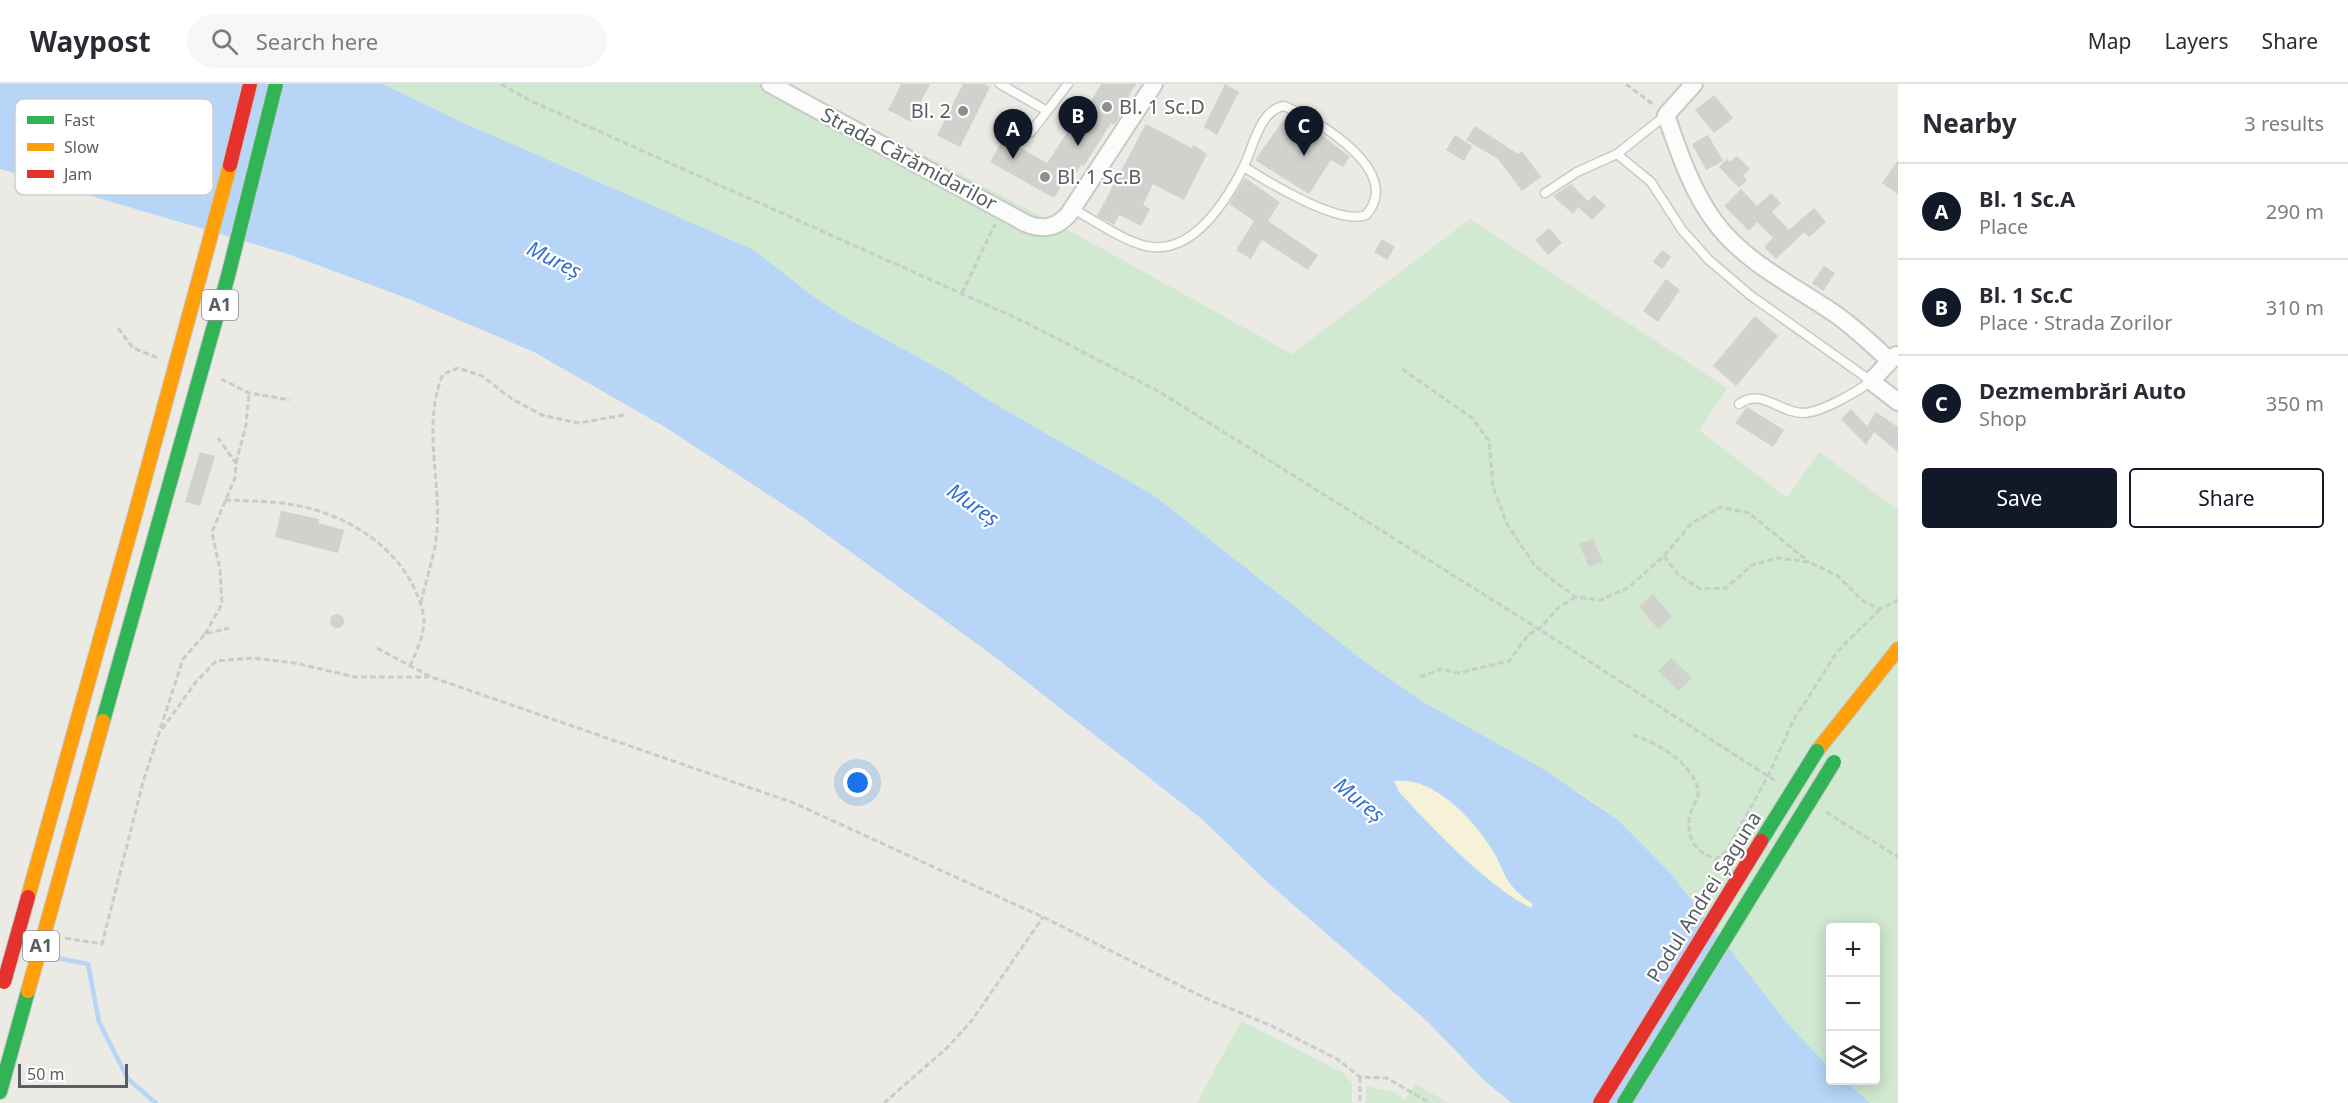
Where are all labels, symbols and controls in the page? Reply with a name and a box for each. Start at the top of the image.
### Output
search box [187,14,607,68]
text: Waypost [30,22,151,60]
icon: search [208,25,241,58]
text: Search here [256,26,378,56]
text: Map [2088,27,2132,55]
text: Layers [2165,27,2229,55]
text: Share [2262,27,2318,55]
place label: Bl. 1 Sc.D [1119,93,1205,120]
place label: Bl. 2 [911,97,951,124]
pin: B [1058,97,1098,146]
legend [15,99,213,195]
marker: Bl. 1 Sc.D [1100,100,1114,114]
street label: Strada Cărămidarilor [817,101,1002,216]
marker: Bl. 2 [956,104,970,118]
text: Nearby [1922,105,2017,141]
pin: C [1284,106,1324,156]
text: Fast [64,109,95,131]
pin: A [994,110,1032,159]
text: 3 results [2244,110,2324,137]
text: Slow [64,136,99,158]
text: Jam [62,163,92,185]
place label: Bl. 1 Sc.B [1057,163,1141,190]
marker: Bl. 1 Sc.B [1038,170,1052,184]
text: Bl. 1 Sc.A [1979,183,2075,213]
text: A [1935,198,1948,225]
text: 290 m [2266,198,2324,225]
text: Place [1979,213,2028,240]
water label: Mureș [523,234,586,285]
text: Bl. 1 Sc.C [1979,279,2073,309]
road number: A1 [202,290,238,320]
text: B [1935,294,1948,321]
text: 310 m [2266,294,2324,321]
text: Place · Strada Zorilor [1979,309,2173,336]
text: Dezmembrări Auto [1979,375,2186,405]
text: C [1935,390,1948,417]
text: 350 m [2266,390,2324,417]
text: Shop [1979,405,2027,432]
button: Save [1922,468,2117,528]
button: Share [2129,468,2324,528]
water label: Mureș [942,476,1005,532]
your location [843,768,872,797]
water label: Mureș [1329,770,1391,828]
street label: Podul Andrei Șaguna [1640,806,1767,987]
map controls [1826,923,1880,1085]
button: + [1826,923,1880,977]
road number: A1 [23,931,59,961]
button: − [1826,977,1880,1031]
button: layers [1826,1031,1880,1085]
scale bar [18,1061,128,1088]
text: 50 m [27,1063,64,1085]

